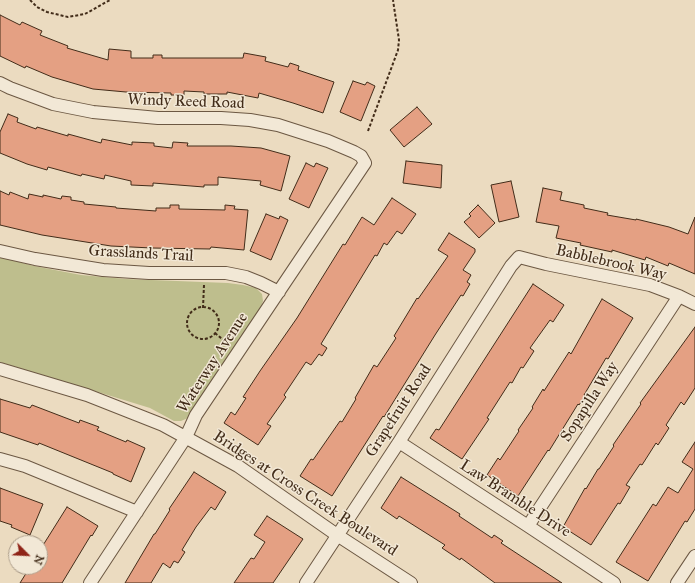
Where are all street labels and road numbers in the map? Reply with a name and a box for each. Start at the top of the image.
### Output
street label: Windy Reed Road [127,90,245,114]
street label: Babblebrook Way [554,241,668,285]
street label: Grasslands Trail [88,242,194,266]
street label: Waterway Avenue [173,309,253,417]
street label: Sopapilla Way [557,358,623,446]
street label: Grapefruit Road [362,361,436,461]
street label: Bridges at Cross Creek Boulevard [209,427,401,561]
street label: Law Bramble Drive [456,456,574,542]

